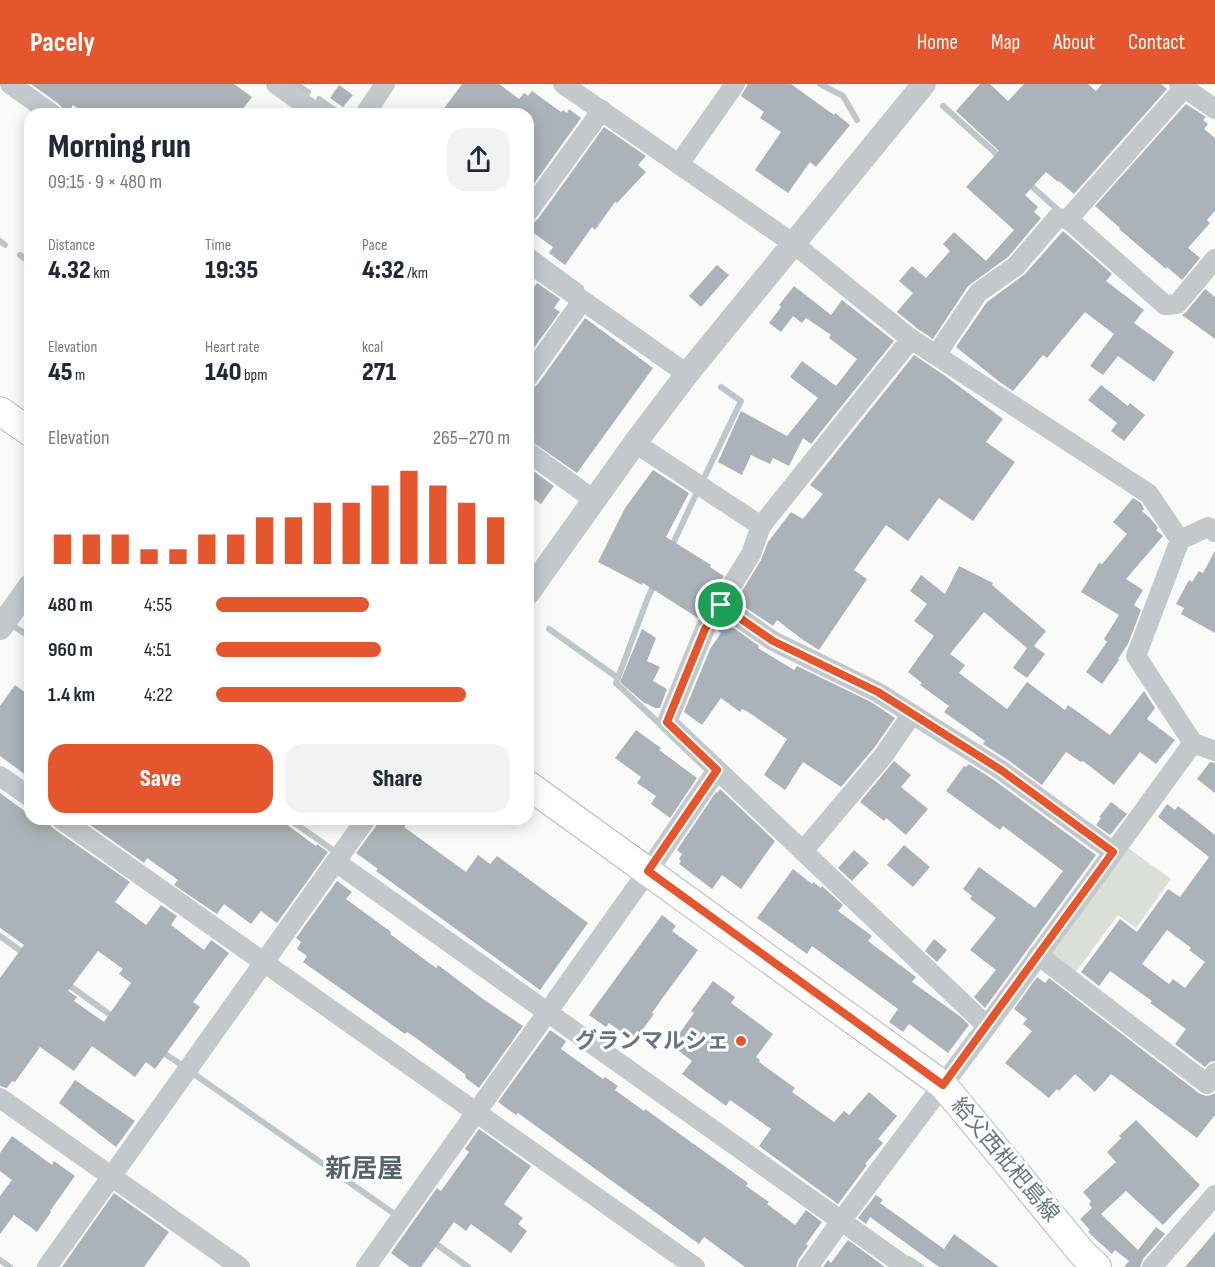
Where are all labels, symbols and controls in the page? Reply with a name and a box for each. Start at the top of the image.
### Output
text: Pacely [30,26,95,59]
text: Home [917,30,958,55]
text: Map [991,30,1020,55]
text: About [1053,30,1095,55]
text: Contact [1128,30,1185,55]
text: Morning run [48,127,191,167]
button: share [447,128,510,191]
text: 09:15 · 9 × 480 m [48,170,162,194]
text: Distance [48,236,95,255]
text: Time [205,236,231,255]
text: Pace [362,236,387,255]
text: 4.32 [48,255,91,286]
text: 19:35 [205,255,258,286]
text: 4:32 [362,255,405,286]
text: km [91,264,110,283]
text: /km [405,264,428,283]
text: Elevation [48,338,97,357]
text: Heart rate [205,338,260,357]
text: kcal [362,338,383,357]
text: 45 [48,357,73,388]
text: 140 [205,357,241,388]
text: 271 [362,357,396,388]
text: m [73,366,85,385]
text: bpm [241,366,267,385]
text: Elevation [48,426,110,450]
text: 265–270 m [433,426,510,450]
pin [695,579,746,630]
icon: arrive [704,588,737,621]
text: 480 m [48,593,93,617]
text: 4:55 [144,593,172,617]
text: 960 m [48,638,93,662]
text: 4:51 [144,638,171,662]
text: 1.4 km [48,683,95,707]
text: 4:22 [144,683,173,707]
button: Save [48,744,273,813]
button: Share [285,744,510,813]
place label: グランマルシェ [575,1028,729,1055]
marker: グランマルシェ [734,1034,748,1048]
street label: 給父西枇杷島線 [945,1092,1065,1228]
district label: 新居屋 [325,1154,403,1185]

